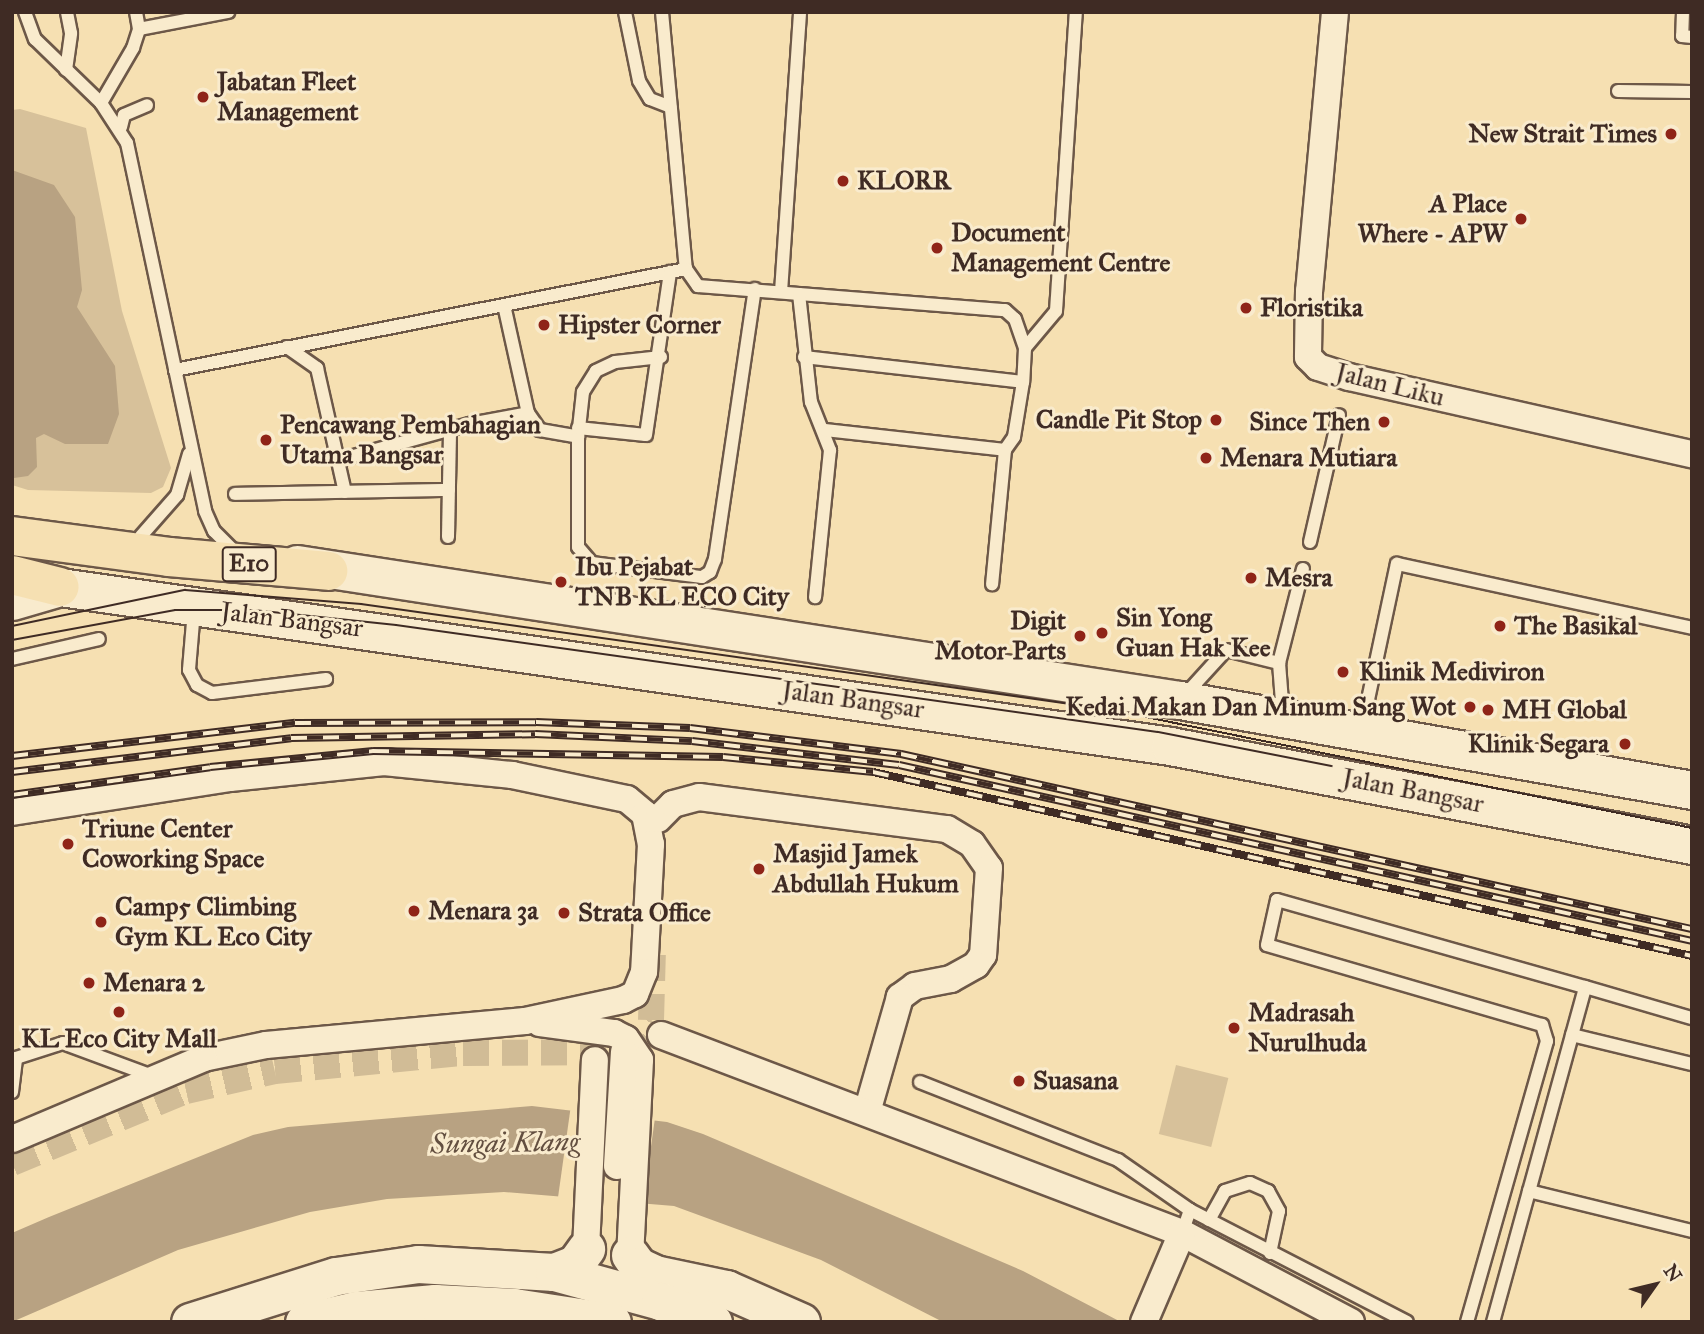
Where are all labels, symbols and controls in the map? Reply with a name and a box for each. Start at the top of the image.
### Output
place label: Jabatan Fleet Management [217,66,359,128]
marker: Jabatan Fleet Management [195,89,211,105]
place label: New Strait Times [1468,118,1657,150]
marker: New Strait Times [1663,126,1679,142]
place label: KLORR [857,165,951,197]
marker: KLORR [835,173,851,189]
place label: A Place Where - APW [1358,188,1507,249]
marker: A Place Where - APW [1513,211,1529,227]
place label: Document Management Centre [951,217,1170,278]
marker: Document Management Centre [929,240,945,256]
place label: Floristika [1260,292,1363,324]
marker: Floristika [1238,300,1254,316]
place label: Hipster Corner [558,309,721,341]
marker: Hipster Corner [536,317,552,333]
street label: Jalan Liku [1332,356,1448,414]
place label: Candle Pit Stop [1036,404,1202,436]
place label: Since Then [1249,406,1370,438]
place label: Pencawang Pembahagian Utama Bangsar [280,409,541,471]
marker: Candle Pit Stop [1208,412,1224,428]
marker: Since Then [1376,414,1392,430]
marker: Pencawang Pembahagian Utama Bangsar [258,432,274,448]
place label: Menara Mutiara [1220,442,1397,474]
marker: Menara Mutiara [1198,450,1214,466]
road number: E10 [221,544,277,584]
place label: Ibu Pejabat TNB KL ECO City [575,551,789,612]
place label: Mesra [1265,562,1333,594]
marker: Mesra [1243,570,1259,586]
marker: Ibu Pejabat TNB KL ECO City [553,574,569,590]
street label: Jalan Bangsar [219,596,365,644]
place label: Sin Yong Guan Hak Kee [1116,602,1270,664]
place label: Digit Motor Parts [935,605,1066,666]
place label: The Basikal [1514,610,1638,642]
marker: The Basikal [1492,618,1508,634]
marker: Sin Yong Guan Hak Kee [1094,625,1110,641]
marker: Digit Motor Parts [1072,628,1088,644]
place label: Klinik Mediviron [1359,656,1545,688]
marker: Klinik Mediviron [1333,662,1353,682]
street label: Jalan Bangsar [780,675,926,725]
place label: Kedai Makan Dan Minum Sang Wot [1066,691,1456,723]
place label: MH Global [1502,694,1627,726]
marker: Kedai Makan Dan Minum Sang Wot [1462,699,1478,715]
marker: MH Global [1480,702,1496,718]
place label: Klinik Segara [1468,728,1609,760]
marker: Klinik Segara [1615,734,1635,754]
street label: Jalan Bangsar [1340,762,1486,820]
place label: Triune Center Coworking Space [82,813,264,874]
marker: Triune Center Coworking Space [60,836,76,852]
place label: Masjid Jamek Abdullah Hukum [773,838,959,900]
marker: Masjid Jamek Abdullah Hukum [751,861,767,877]
place label: Camp5 Climbing Gym KL Eco City [115,891,312,953]
place label: Menara 3a [428,895,538,927]
place label: Strata Office [578,897,711,929]
marker: Menara 3a [406,903,422,919]
marker: Strata Office [556,905,572,921]
marker: Camp5 Climbing Gym KL Eco City [93,914,109,930]
place label: Menara 2 [103,967,205,999]
marker: Menara 2 [81,975,97,991]
place label: Madrasah Nurulhuda [1248,997,1366,1058]
marker: KL Eco City Mall [111,1004,127,1020]
marker: Madrasah Nurulhuda [1226,1020,1242,1036]
place label: KL Eco City Mall [21,1023,217,1055]
place label: Suasana [1033,1065,1118,1097]
marker: Suasana [1011,1073,1027,1089]
water label: Sungai Klang [430,1125,580,1161]
north arrow [1620,1250,1690,1320]
text: N [1659,1260,1687,1286]

